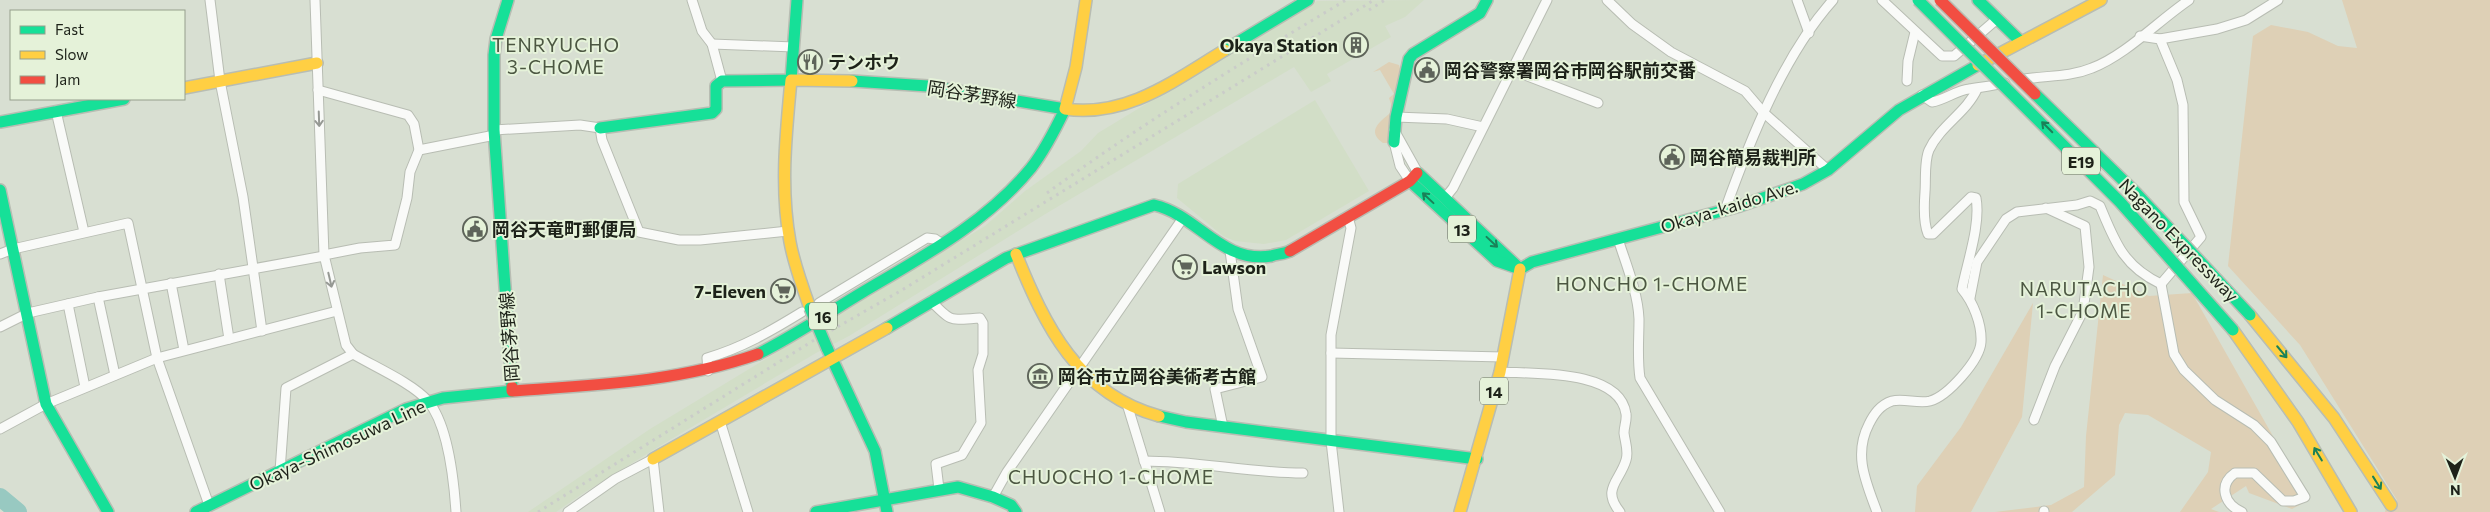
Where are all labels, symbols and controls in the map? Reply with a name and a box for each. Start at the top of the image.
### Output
legend [10,10,185,100]
text: Fast [55,20,84,38]
building icon: Okaya Station [1343,32,1369,58]
district label: TENRYUCHO 3-CHOME [492,33,620,78]
place label: Okaya Station [1220,34,1338,56]
text: Slow [55,45,88,63]
restaurant icon: テンホウ [797,49,823,75]
place label: テンホウ [828,51,900,73]
public building icon: 岡谷警察署岡谷市岡谷駅前交番 [1414,57,1440,83]
place label: 岡谷警察署岡谷市岡谷駅前交番 [1444,59,1696,81]
text: Jam [55,70,80,88]
street label: 岡谷茅野線 [926,76,1018,112]
one-way arrow [314,110,324,126]
one-way arrow [2040,121,2053,133]
public building icon: 岡谷簡易裁判所 [1659,144,1685,170]
place label: 岡谷簡易裁判所 [1690,146,1816,168]
road number: E19 [2062,148,2100,175]
street label: Nagano Expressway [2115,174,2243,306]
street label: Okaya-kaido Ave. [1658,175,1800,237]
one-way arrow [1422,192,1435,204]
road number: 13 [1448,215,1476,242]
public building icon: 岡谷天竜町郵便局 [462,216,488,242]
place label: 岡谷天竜町郵便局 [492,218,636,240]
one-way arrow [1486,236,1498,248]
supermarket icon: Lawson [1172,254,1198,280]
place label: Lawson [1202,256,1266,278]
one-way arrow [326,272,335,288]
district label: HONCHO 1-CHOME [1556,272,1748,295]
district label: NARUTACHO 1-CHOME [2020,277,2148,322]
supermarket icon: 7-Eleven [770,278,796,304]
place label: 7-Eleven [694,280,766,302]
street label: 岡谷茅野線 [495,291,523,383]
road number: 16 [809,302,837,330]
one-way arrow [2276,346,2287,359]
museum icon: 岡谷市立岡谷美術考古館 [1027,363,1053,389]
place label: 岡谷市立岡谷美術考古館 [1058,365,1256,387]
road number: 14 [1480,378,1508,404]
street label: Okaya-Shimosuwa Line [245,395,429,495]
one-way arrow [2313,448,2323,462]
north arrow [2430,452,2480,502]
district label: CHUOCHO 1-CHOME [1008,465,1214,488]
one-way arrow [2373,476,2383,490]
text: N [2450,482,2461,499]

